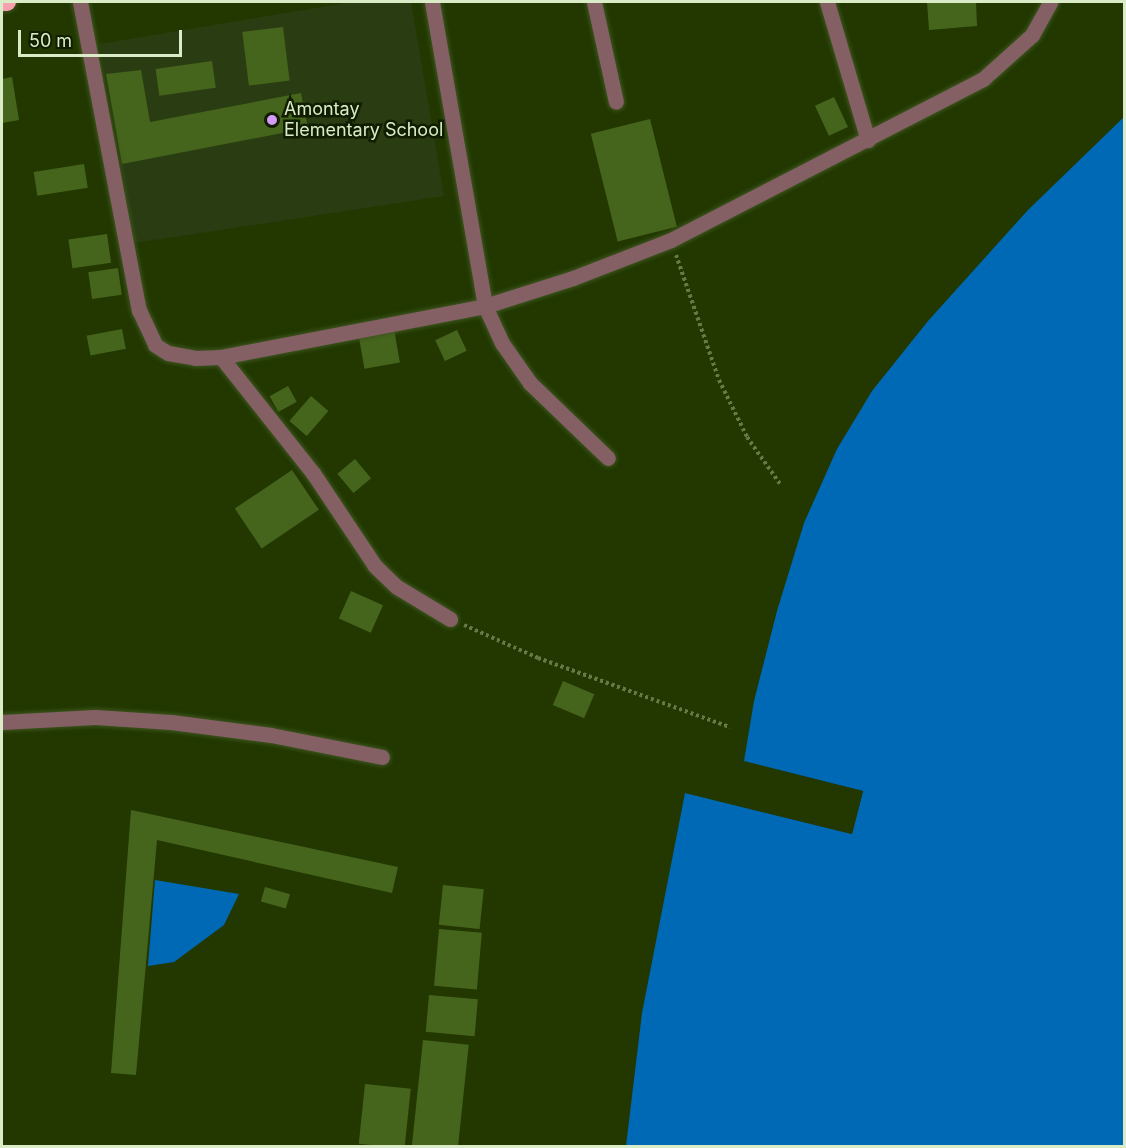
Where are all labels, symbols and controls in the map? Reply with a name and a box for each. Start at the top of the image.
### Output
scale bar [21,18,184,56]
text: 50 m [29,30,72,51]
place label: Amontay Elementary School [284,99,443,142]
marker: Amontay Elementary School [265,113,279,127]

